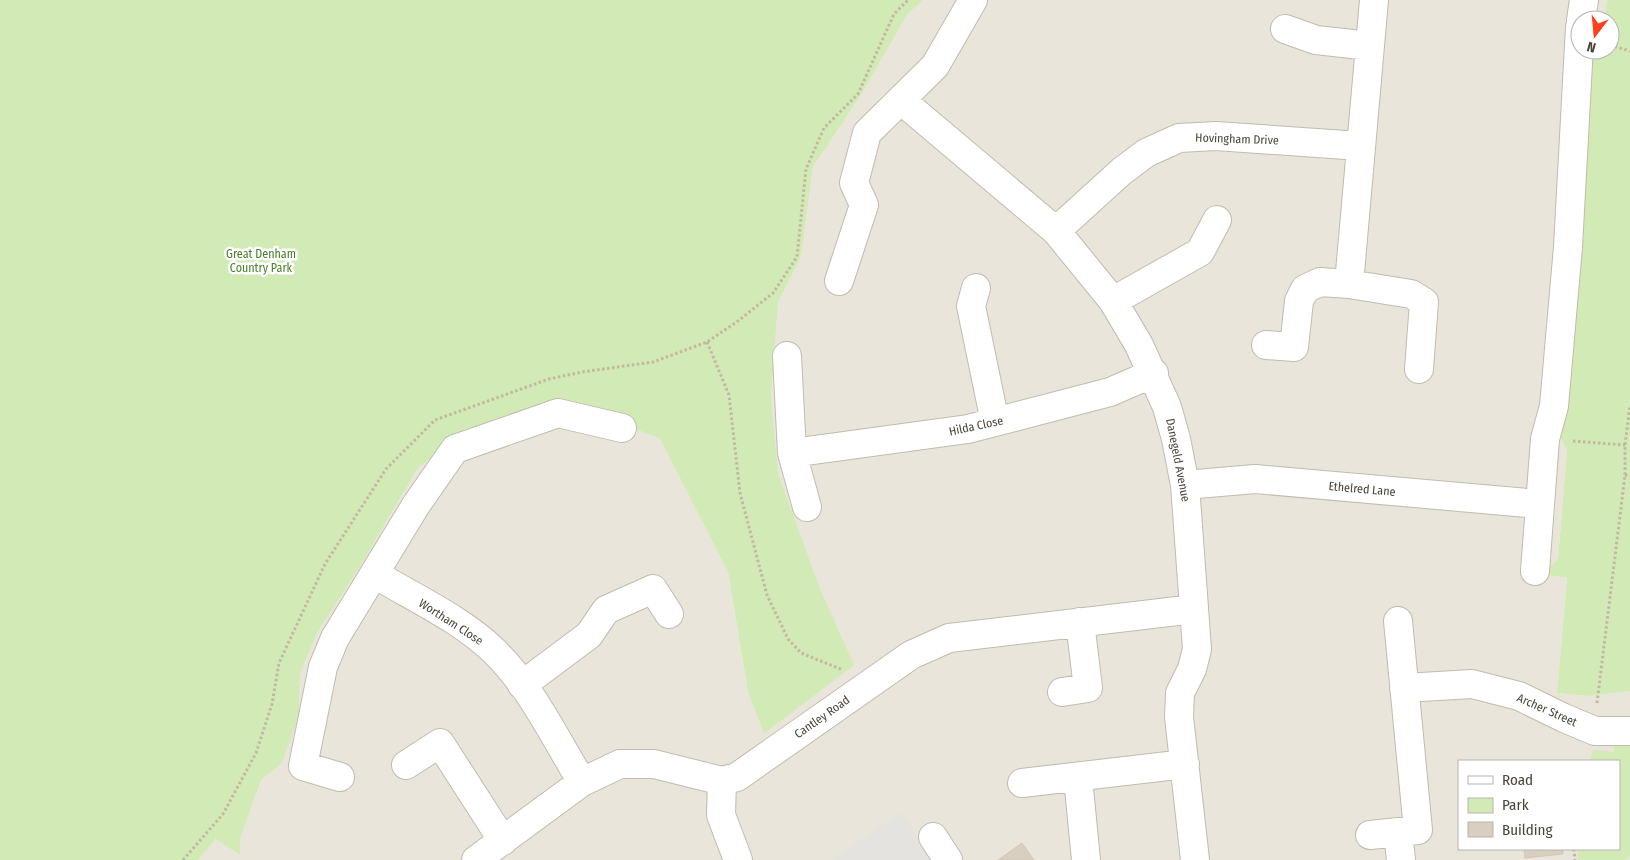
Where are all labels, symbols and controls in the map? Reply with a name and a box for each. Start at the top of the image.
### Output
north arrow [1570,10,1620,60]
text: N [1585,38,1598,56]
street label: Hovingham Drive [1195,131,1279,147]
park label: Great Denham Country Park [226,247,296,275]
street label: Hilda Close [948,413,1004,439]
street label: Danegeld Avenue [1163,417,1193,503]
street label: Ethelred Lane [1328,479,1396,499]
street label: Wortham Close [416,596,486,648]
street label: Archer Street [1515,691,1579,729]
street label: Cantley Road [792,693,852,741]
legend [1458,760,1620,850]
text: Road [1502,771,1533,789]
text: Park [1502,796,1529,814]
text: Building [1502,821,1553,839]

